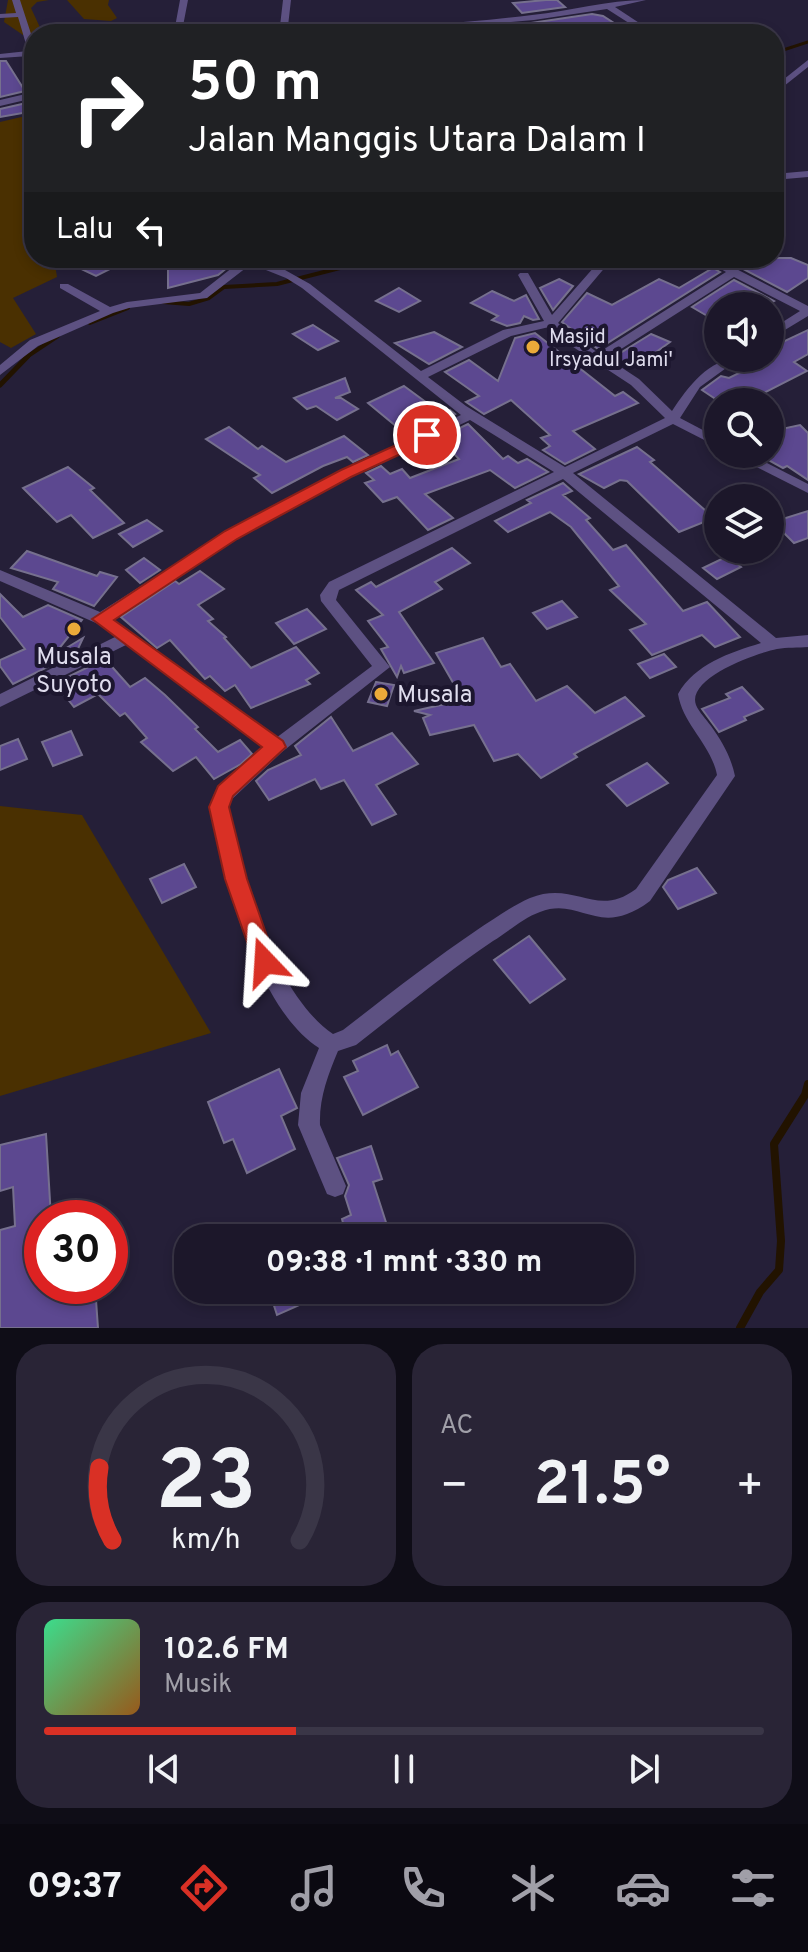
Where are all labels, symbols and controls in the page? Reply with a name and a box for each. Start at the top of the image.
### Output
text: 50 m [188,50,322,120]
icon: right [56,56,160,160]
text: Jalan Manggis Utara Dalam I [188,119,646,165]
icon: left [129,208,173,252]
text: Lalu [56,212,113,249]
map controls [704,292,784,564]
button: sound [704,292,784,372]
place label: Masjid Irsyadul Jami' [549,325,673,374]
marker: Masjid Irsyadul Jami' [524,338,542,356]
button: search [704,388,784,468]
pin [393,401,461,469]
icon: arrive [405,413,449,457]
button: layers [704,484,784,564]
marker: Musala Suyoto [65,620,83,638]
place label: Musala Suyoto [36,643,112,701]
place label: Musala [397,681,472,711]
marker: Musala [372,685,390,703]
position arrow [223,920,307,1004]
speed limit sign: 30 [24,1200,128,1304]
text: 09:38 · 1 mnt · 330 m [266,1245,542,1282]
text: AC [440,1410,473,1443]
text: 23 [156,1434,256,1539]
text: 21.5° [533,1450,671,1526]
text: − [440,1460,468,1516]
text: + [736,1460,764,1516]
text: km/h [171,1523,241,1559]
text: 102.6 FM [164,1632,289,1669]
text: Musik [164,1669,232,1702]
icon: previous [142,1747,186,1791]
icon: pause [382,1747,426,1791]
icon: next [622,1747,666,1791]
icon: directions [176,1860,232,1916]
icon: music [286,1860,342,1916]
icon: phone [395,1860,451,1916]
icon: climate [505,1860,561,1916]
icon: car [615,1860,671,1916]
icon: filters [725,1860,781,1916]
text: 09:37 [27,1865,122,1911]

